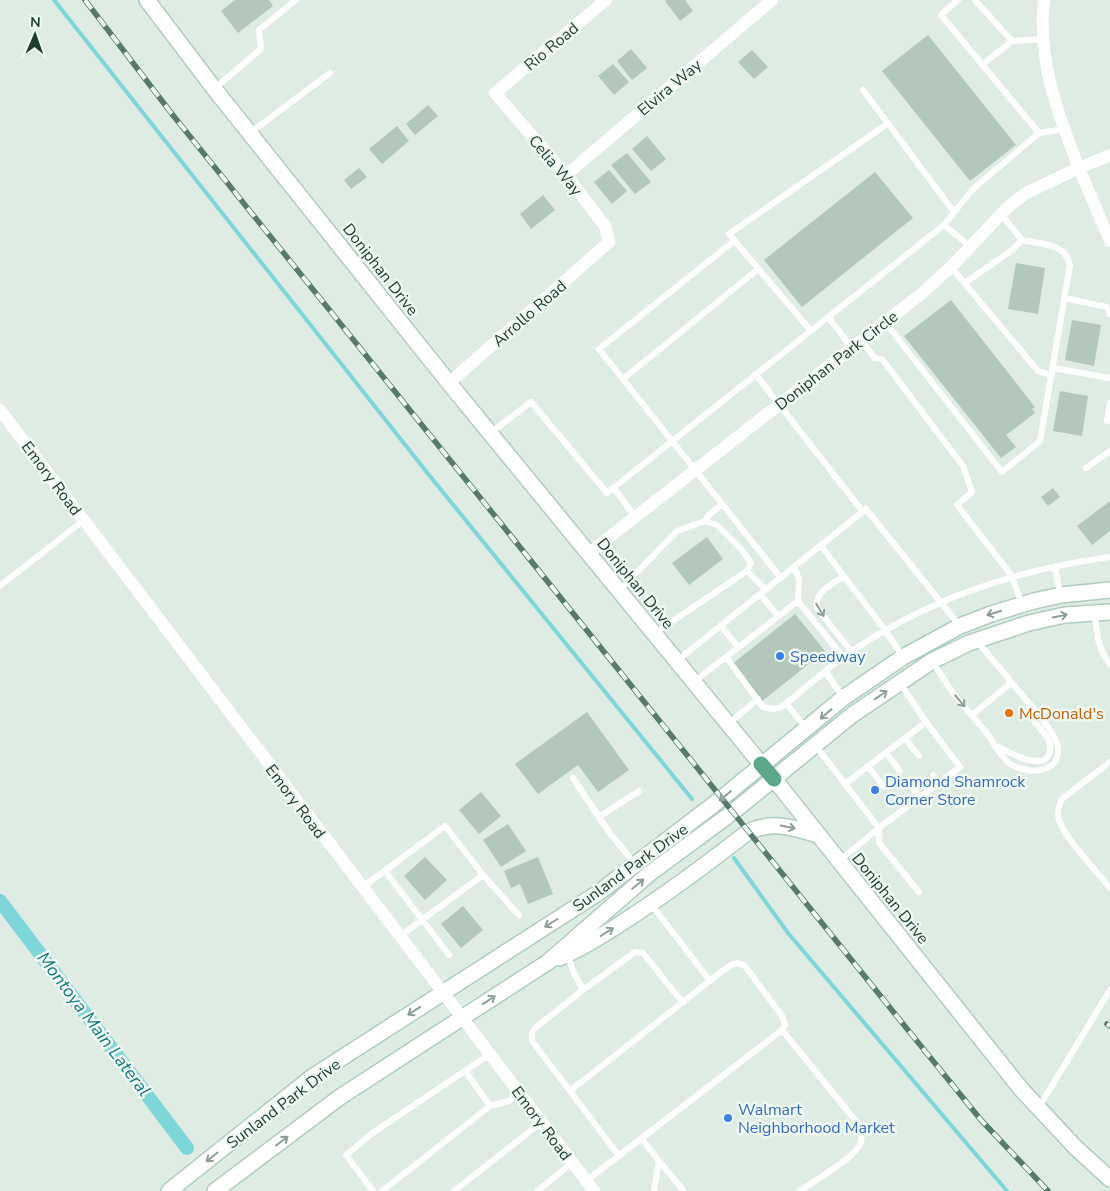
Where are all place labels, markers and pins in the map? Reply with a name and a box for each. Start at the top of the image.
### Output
place label: Speedway [790,646,866,668]
marker: Speedway [774,650,786,662]
place label: McDonald's [1019,703,1104,725]
marker: McDonald's [1003,707,1015,719]
place label: Diamond Shamrock Corner Store [885,771,1026,811]
marker: Diamond Shamrock Corner Store [869,784,881,796]
place label: Walmart Neighborhood Market [738,1099,895,1139]
marker: Walmart Neighborhood Market [722,1112,734,1124]

